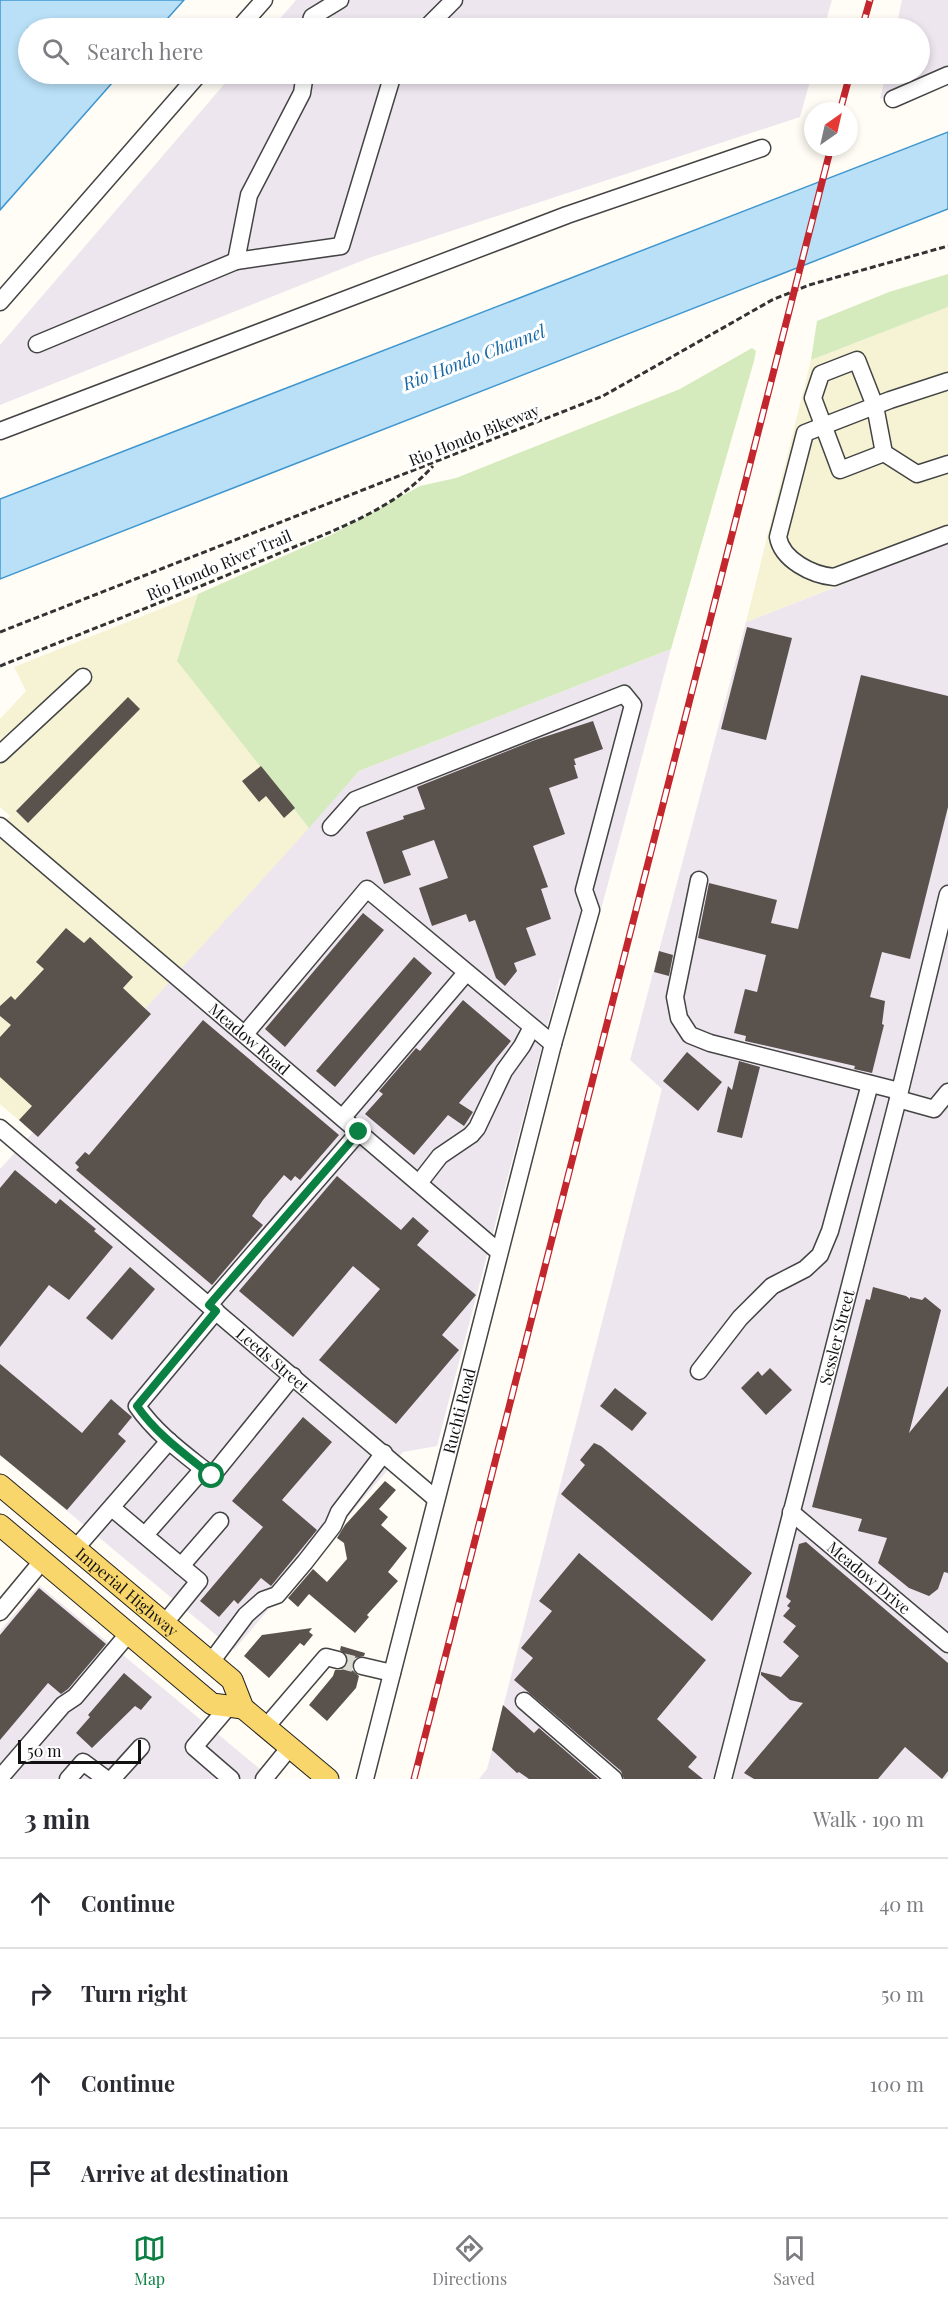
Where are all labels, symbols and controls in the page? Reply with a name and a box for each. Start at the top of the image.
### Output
search box [18,18,930,84]
icon: search [39,35,72,68]
text: Search here [87,36,203,66]
north arrow [804,102,858,156]
water label: Rio Hondo Channel [398,318,549,396]
street label: Rio Hondo Bikeway [405,399,542,470]
street label: Rio Hondo River Trail [143,524,295,605]
street label: Meadow Road [205,998,295,1079]
route end [345,1118,371,1144]
street label: Sessler Street [814,1287,859,1387]
street label: Leeds Street [232,1323,314,1397]
street label: Ruchti Road [438,1366,480,1456]
route start [198,1462,224,1488]
street label: Meadow Drive [823,1536,915,1618]
street label: Imperial Highway [72,1542,183,1641]
scale bar [18,1737,141,1764]
text: 50 m [27,1740,61,1761]
text: 3 min [24,1801,90,1836]
text: Walk · 190 m [813,1805,924,1832]
icon: ahead [24,1887,57,1920]
text: Continue [81,1888,175,1918]
text: 40 m [879,1890,924,1917]
icon: right [24,1977,57,2010]
text: Turn right [81,1978,187,2008]
text: 50 m [881,1980,924,2007]
icon: ahead [24,2067,57,2100]
text: Continue [81,2068,175,2098]
text: 100 m [870,2070,924,2097]
icon: arrive [24,2157,57,2190]
text: Arrive at destination [81,2158,289,2188]
tab: Map [133,2232,166,2289]
tab: Directions [432,2232,507,2289]
tab: Saved [773,2232,815,2289]

